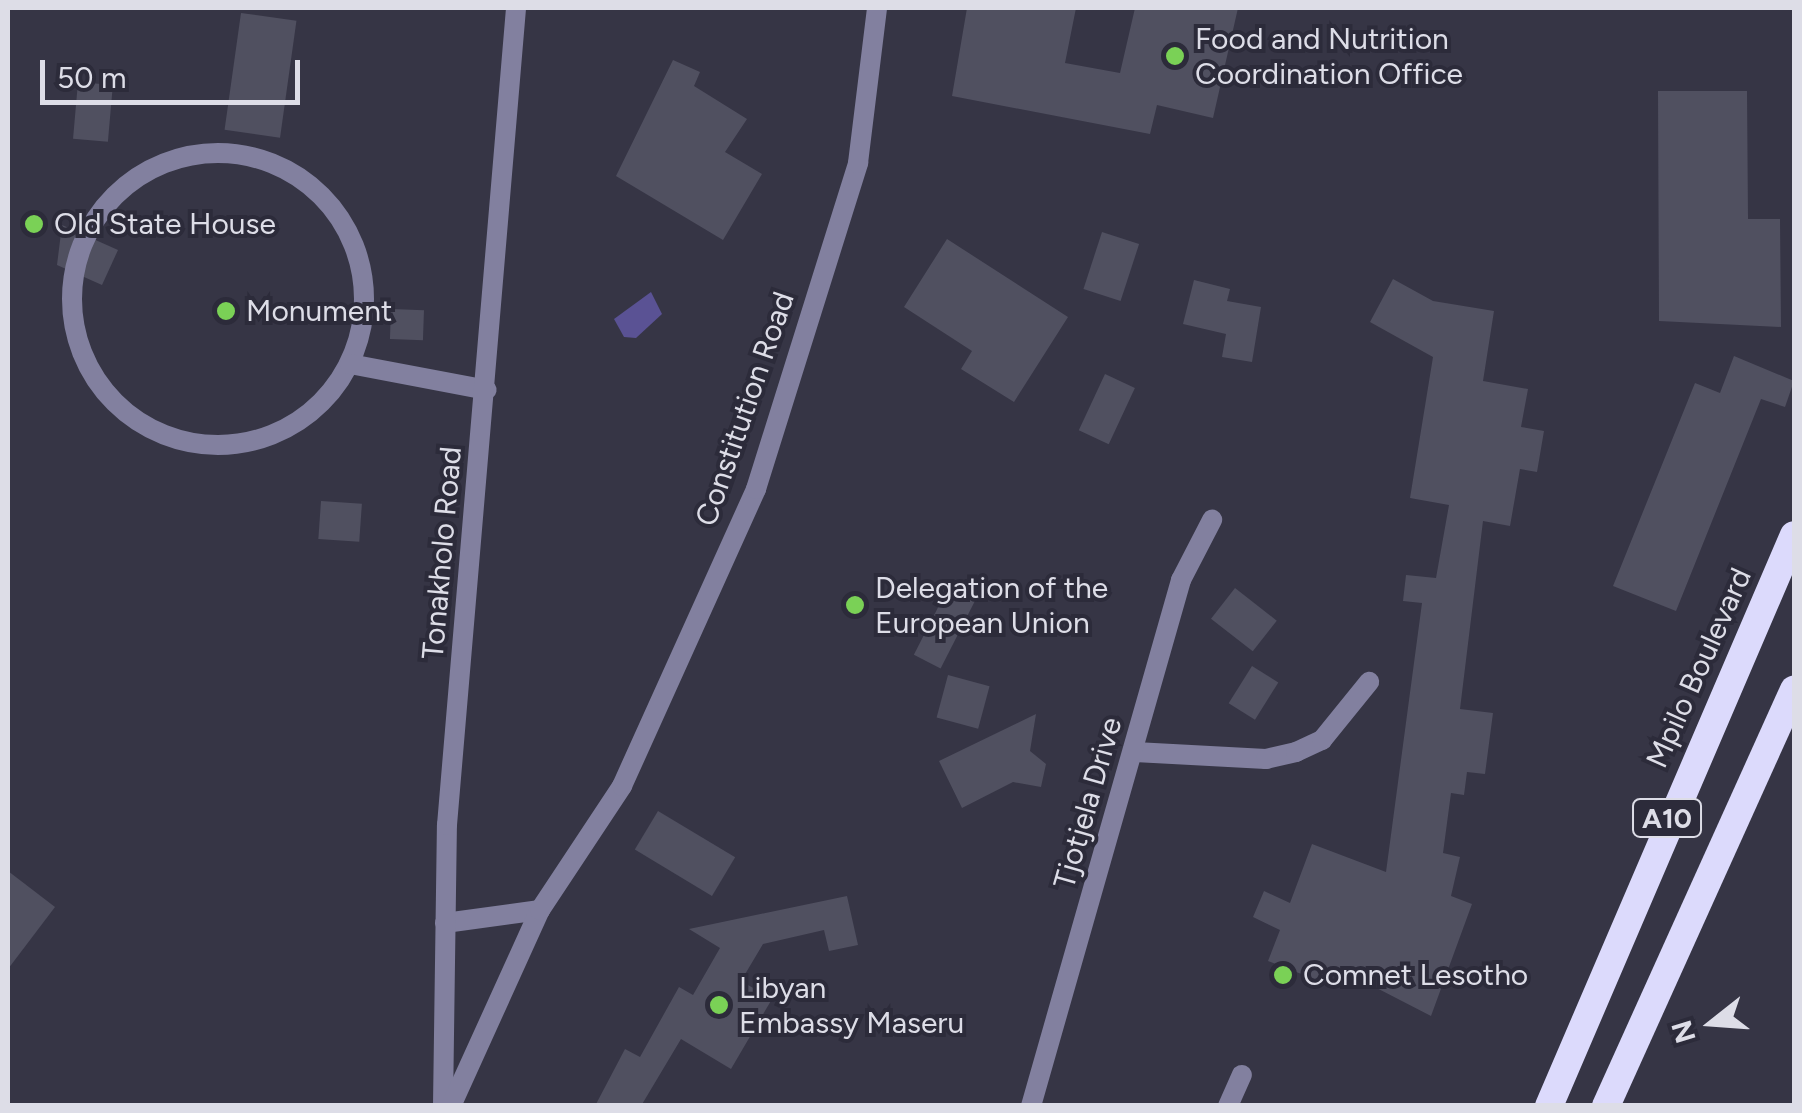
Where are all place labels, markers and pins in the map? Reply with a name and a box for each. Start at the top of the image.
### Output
place label: Food and Nutrition Coordination Office [1195,21,1463,92]
marker: Food and Nutrition Coordination Office [1164,45,1186,67]
place label: Old State House [54,206,276,242]
marker: Old State House [23,213,45,235]
place label: Monument [246,293,392,329]
marker: Monument [215,300,237,322]
place label: Delegation of the European Union [875,570,1108,640]
marker: Delegation of the European Union [844,594,866,616]
place label: Comnet Lesotho [1303,957,1528,993]
marker: Comnet Lesotho [1272,964,1294,986]
place label: Libyan Embassy Maseru [739,970,964,1040]
marker: Libyan Embassy Maseru [708,994,730,1016]

